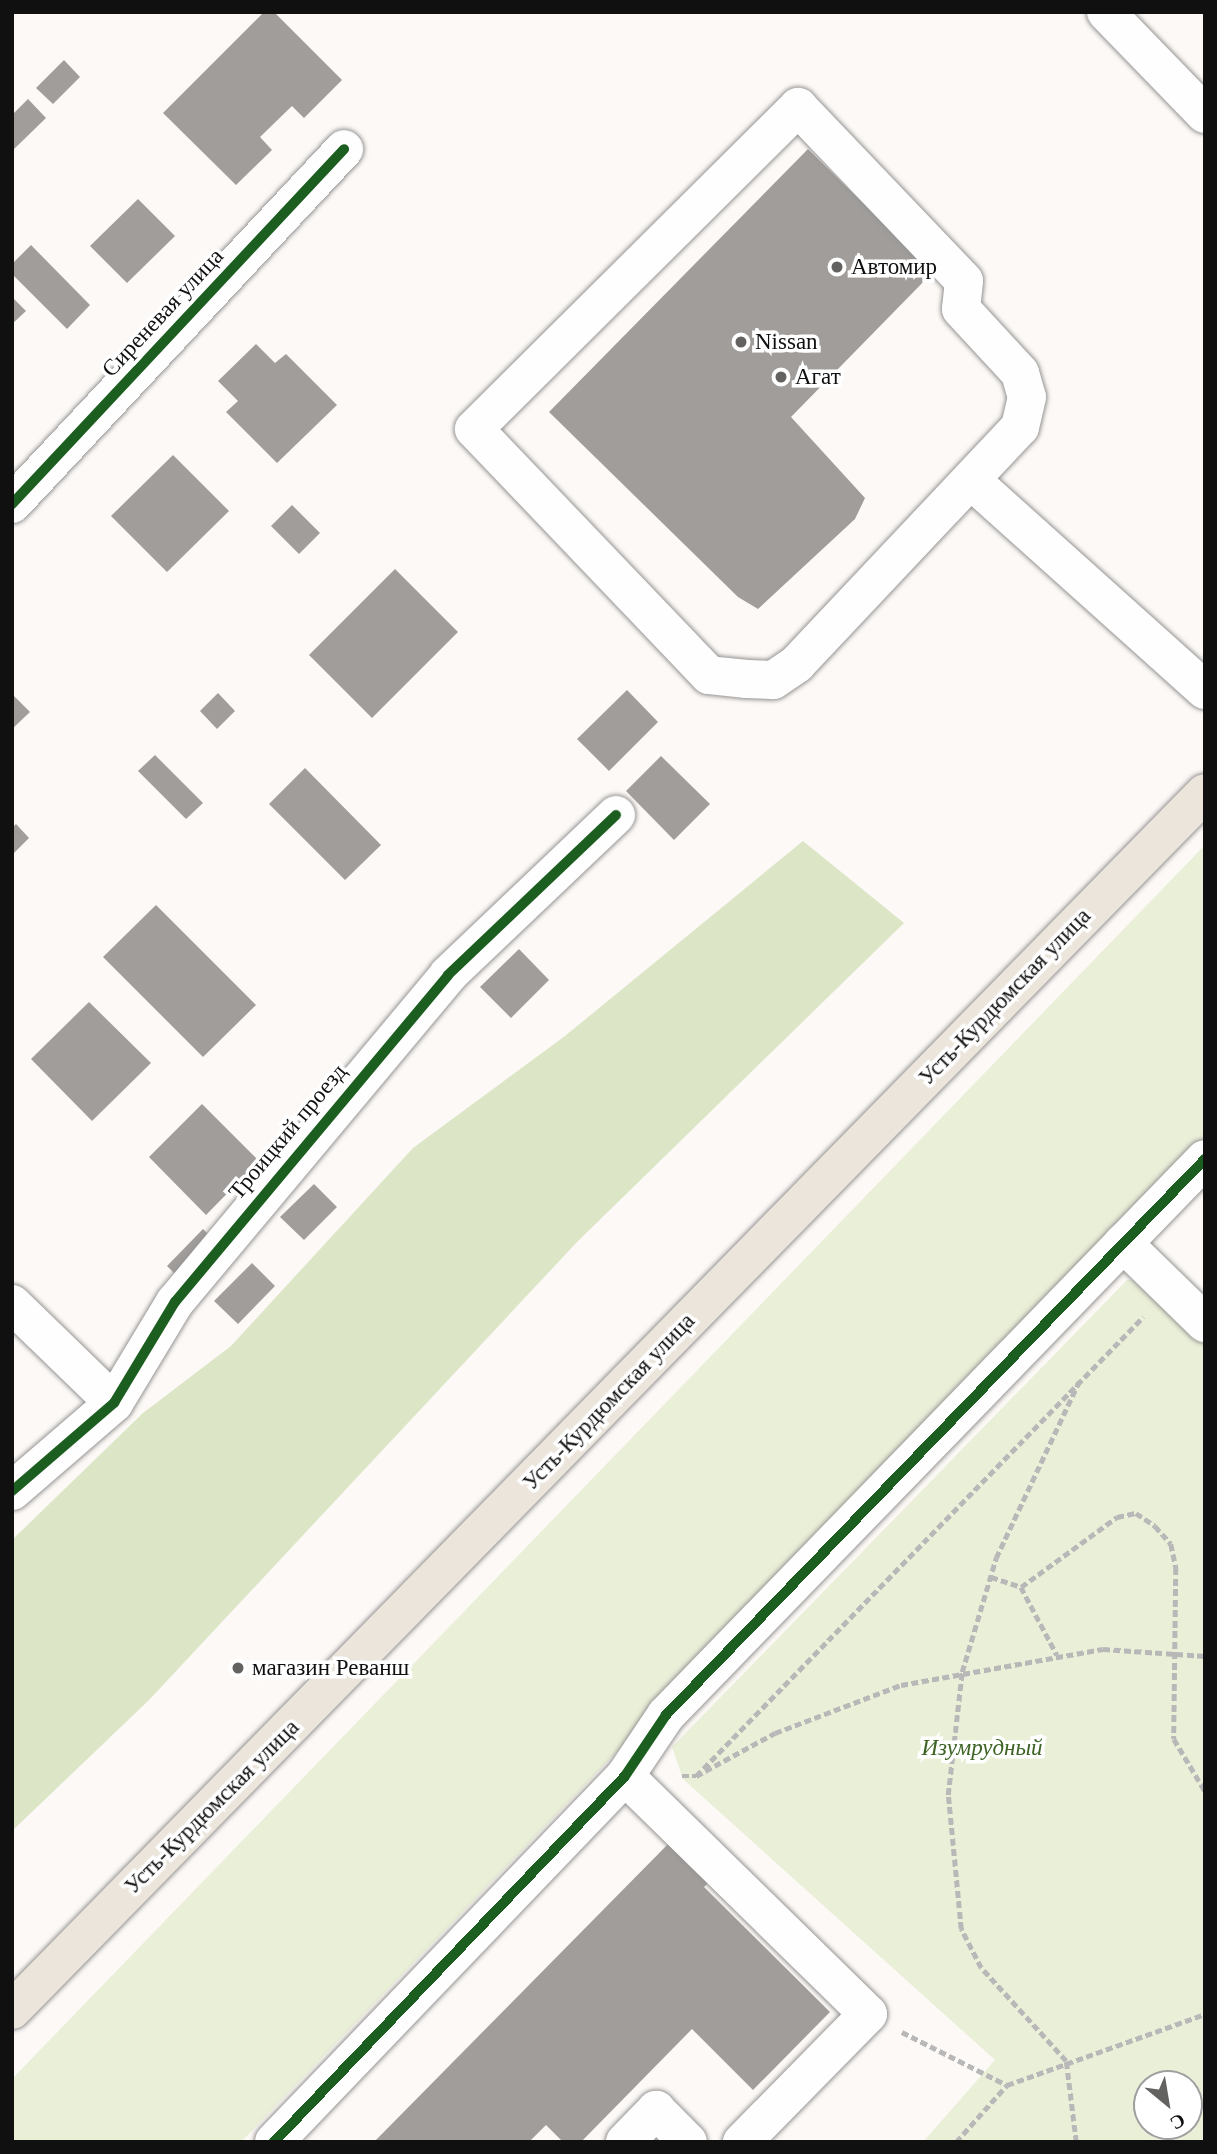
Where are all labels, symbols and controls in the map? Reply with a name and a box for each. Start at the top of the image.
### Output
street label: Сиреневая улица [96,243,230,383]
place label: Автомир [851,253,937,281]
marker: Автомир [829,259,845,275]
place label: Nissan [755,328,818,356]
marker: Nissan [733,334,749,350]
place label: Агат [795,363,841,391]
marker: Агат [773,369,789,385]
street label: Усть-Курдюмская улица [913,903,1097,1091]
street label: Троицкий проезд [223,1058,353,1206]
street label: Усть-Курдюмская улица [517,1308,701,1496]
place label: магазин Реванш [252,1654,409,1682]
marker: магазин Реванш [230,1660,246,1676]
street label: Усть-Курдюмская улица [119,1714,305,1900]
park label: Изумрудный [921,1734,1043,1762]
north arrow [1133,2070,1203,2140]
text: С [1167,2109,1189,2134]

